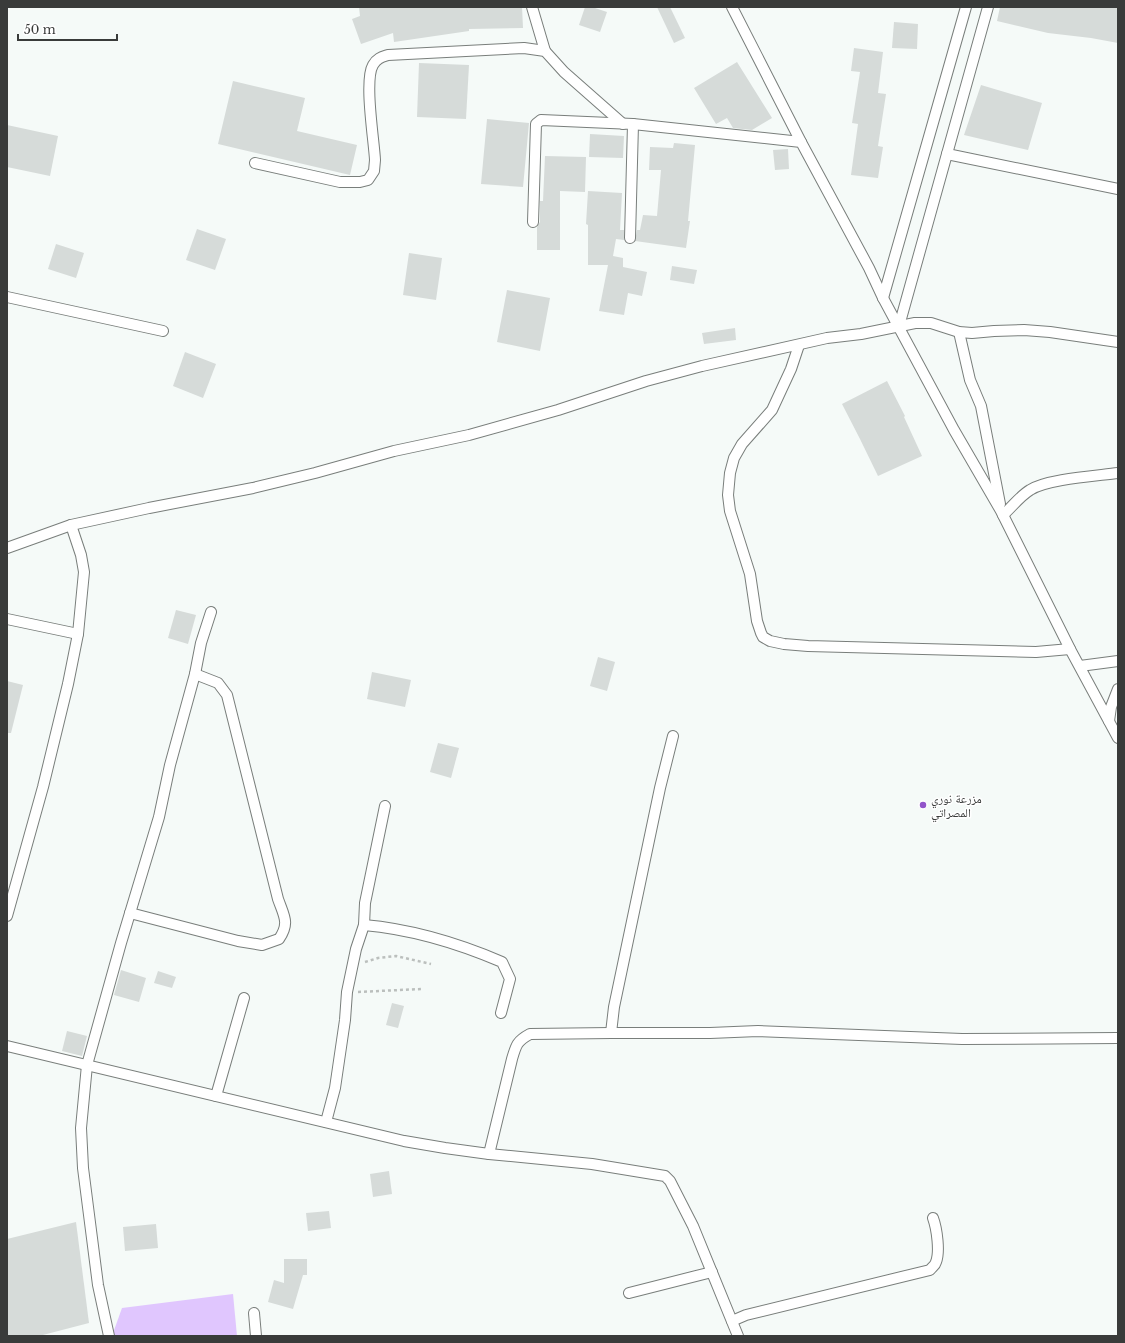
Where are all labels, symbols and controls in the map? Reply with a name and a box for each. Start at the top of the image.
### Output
scale bar [18,16,117,42]
text: 50 m [24,22,56,37]
place label: مزرعة نوري المصراتي [931,791,982,823]
marker: مزرعة نوري المصراتي [918,800,928,810]

